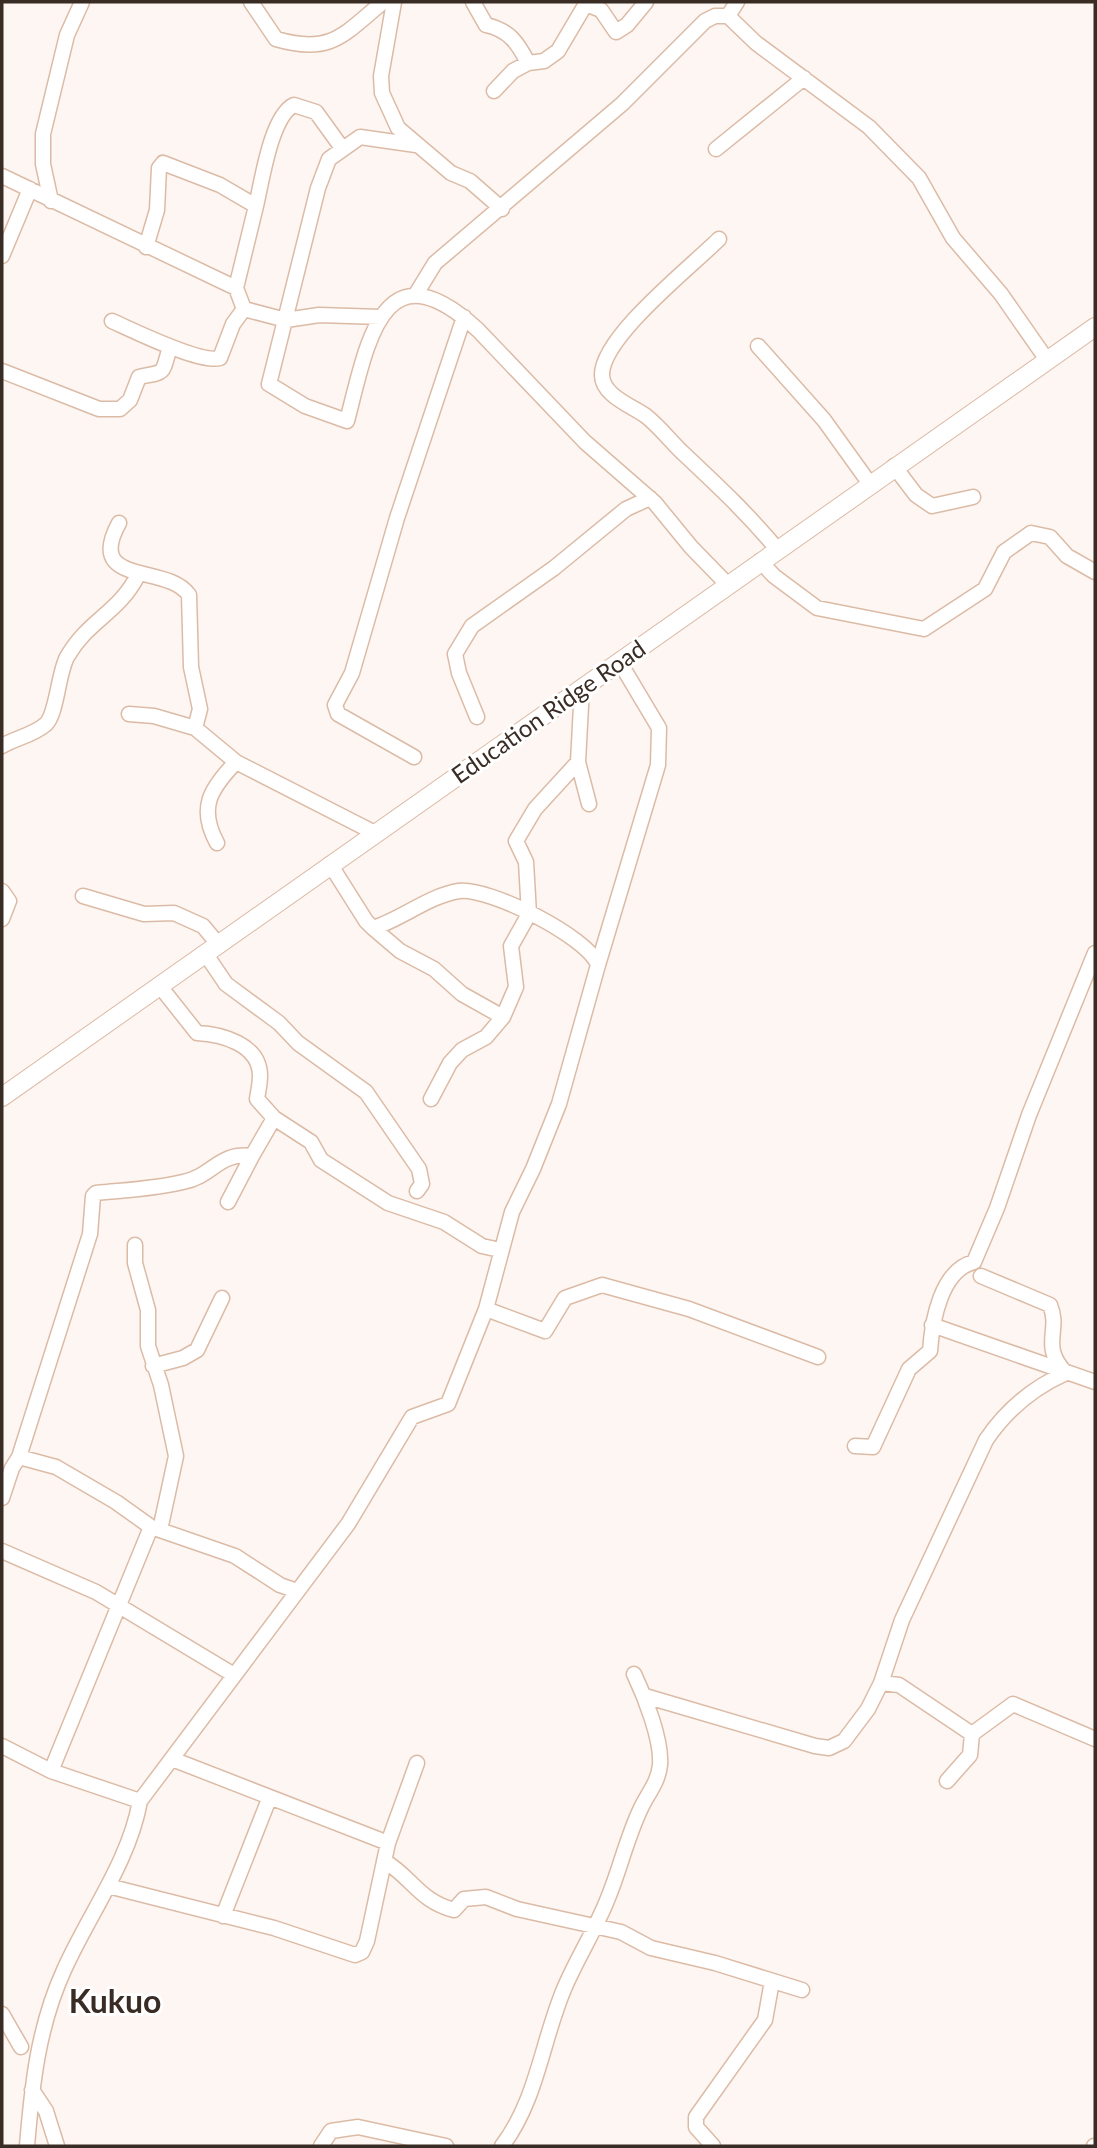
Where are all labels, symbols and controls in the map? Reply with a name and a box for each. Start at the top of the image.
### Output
street label: Education Ridge Road [446,633,650,789]
district label: Kukuo [69,1981,161,2020]

